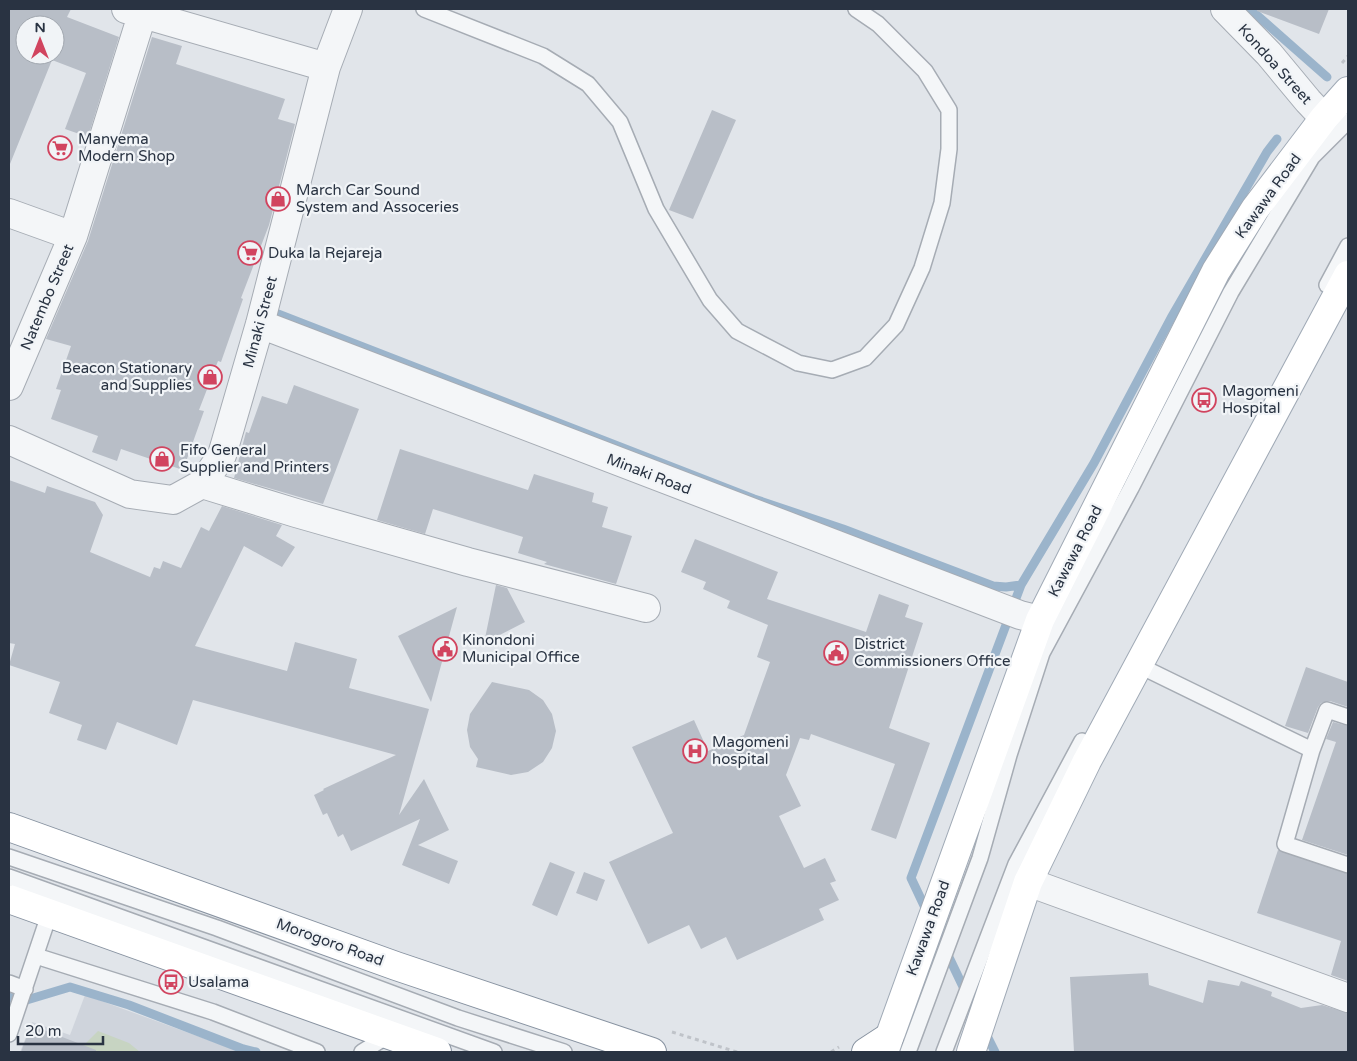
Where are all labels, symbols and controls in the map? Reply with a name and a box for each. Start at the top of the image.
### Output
north arrow [15,15,65,65]
text: N [34,19,46,36]
street label: Kondoa Street [1234,20,1316,108]
place label: Manyema Modern Shop [78,130,175,165]
supermarket icon: Manyema Modern Shop [47,135,73,161]
street label: Kawawa Road [1231,150,1305,242]
place label: March Car Sound System and Assoceries [296,181,459,216]
shop icon: March Car Sound System and Assoceries [265,186,291,212]
supermarket icon: Duka la Rejareja [237,240,263,266]
street label: Natembo Street [17,241,78,353]
place label: Duka la Rejareja [268,244,382,262]
street label: Minaki Street [239,274,281,370]
place label: Beacon Stationary and Supplies [62,359,192,394]
shop icon: Beacon Stationary and Supplies [197,364,223,390]
place label: Magomeni Hospital [1222,382,1299,417]
bus stop icon: Magomeni Hospital [1191,387,1217,413]
place label: Fifo General Supplier and Printers [180,441,329,476]
shop icon: Fifo General Supplier and Printers [149,446,175,472]
street label: Minaki Road [604,450,694,498]
street label: Kawawa Road [1044,502,1106,600]
place label: Kinondoni Municipal Office [462,631,580,666]
place label: District Commissioners Office [854,635,1010,670]
public building icon: Kinondoni Municipal Office [432,636,458,662]
public building icon: District Commissioners Office [823,640,849,666]
place label: Magomeni hospital [712,733,789,768]
hospital icon: Magomeni hospital [682,738,708,764]
street label: Kawawa Road [902,878,954,978]
street label: Morogoro Road [274,914,386,970]
bus stop icon: Usalama [158,969,184,995]
place label: Usalama [188,973,249,991]
scale bar [18,1014,102,1046]
text: 20 m [25,1022,62,1040]

